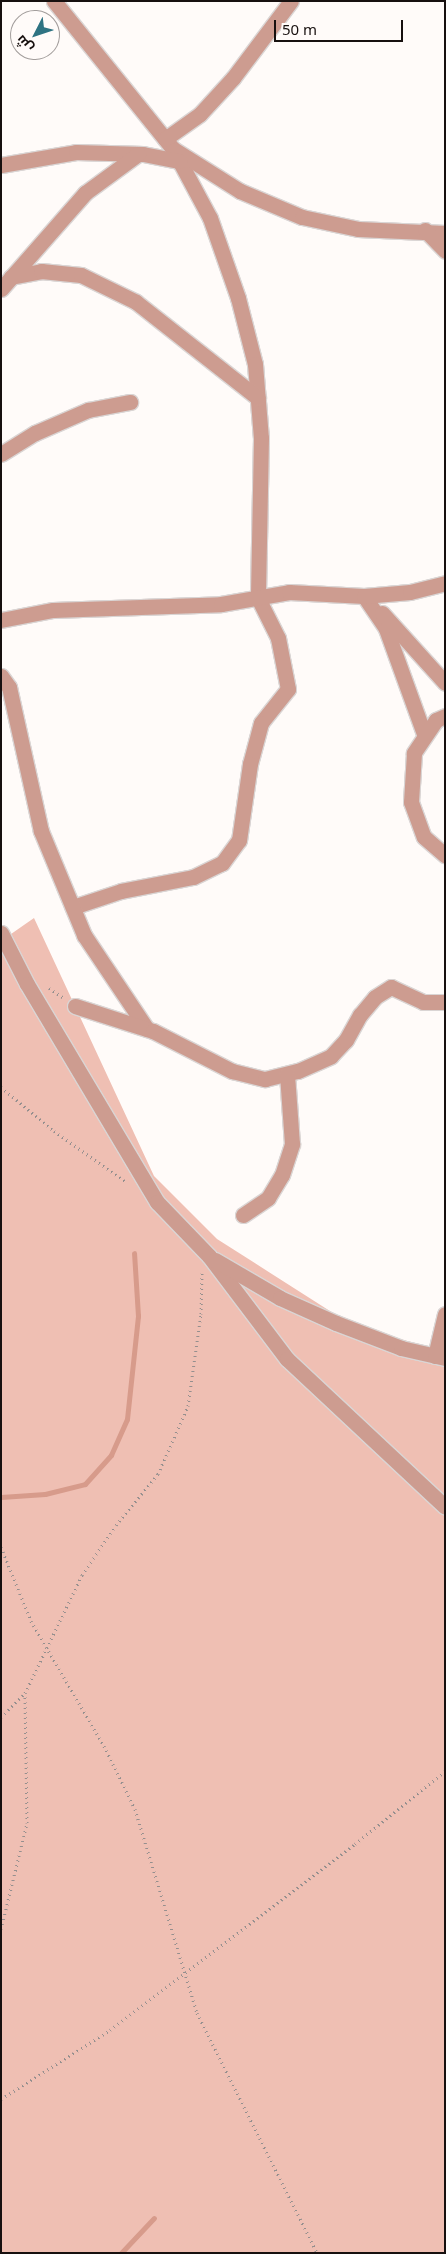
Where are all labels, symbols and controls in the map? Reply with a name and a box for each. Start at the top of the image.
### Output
north arrow [10,10,60,60]
scale bar [276,10,405,42]
text: 50 m [282,19,317,39]
text: ش [11,31,37,58]

